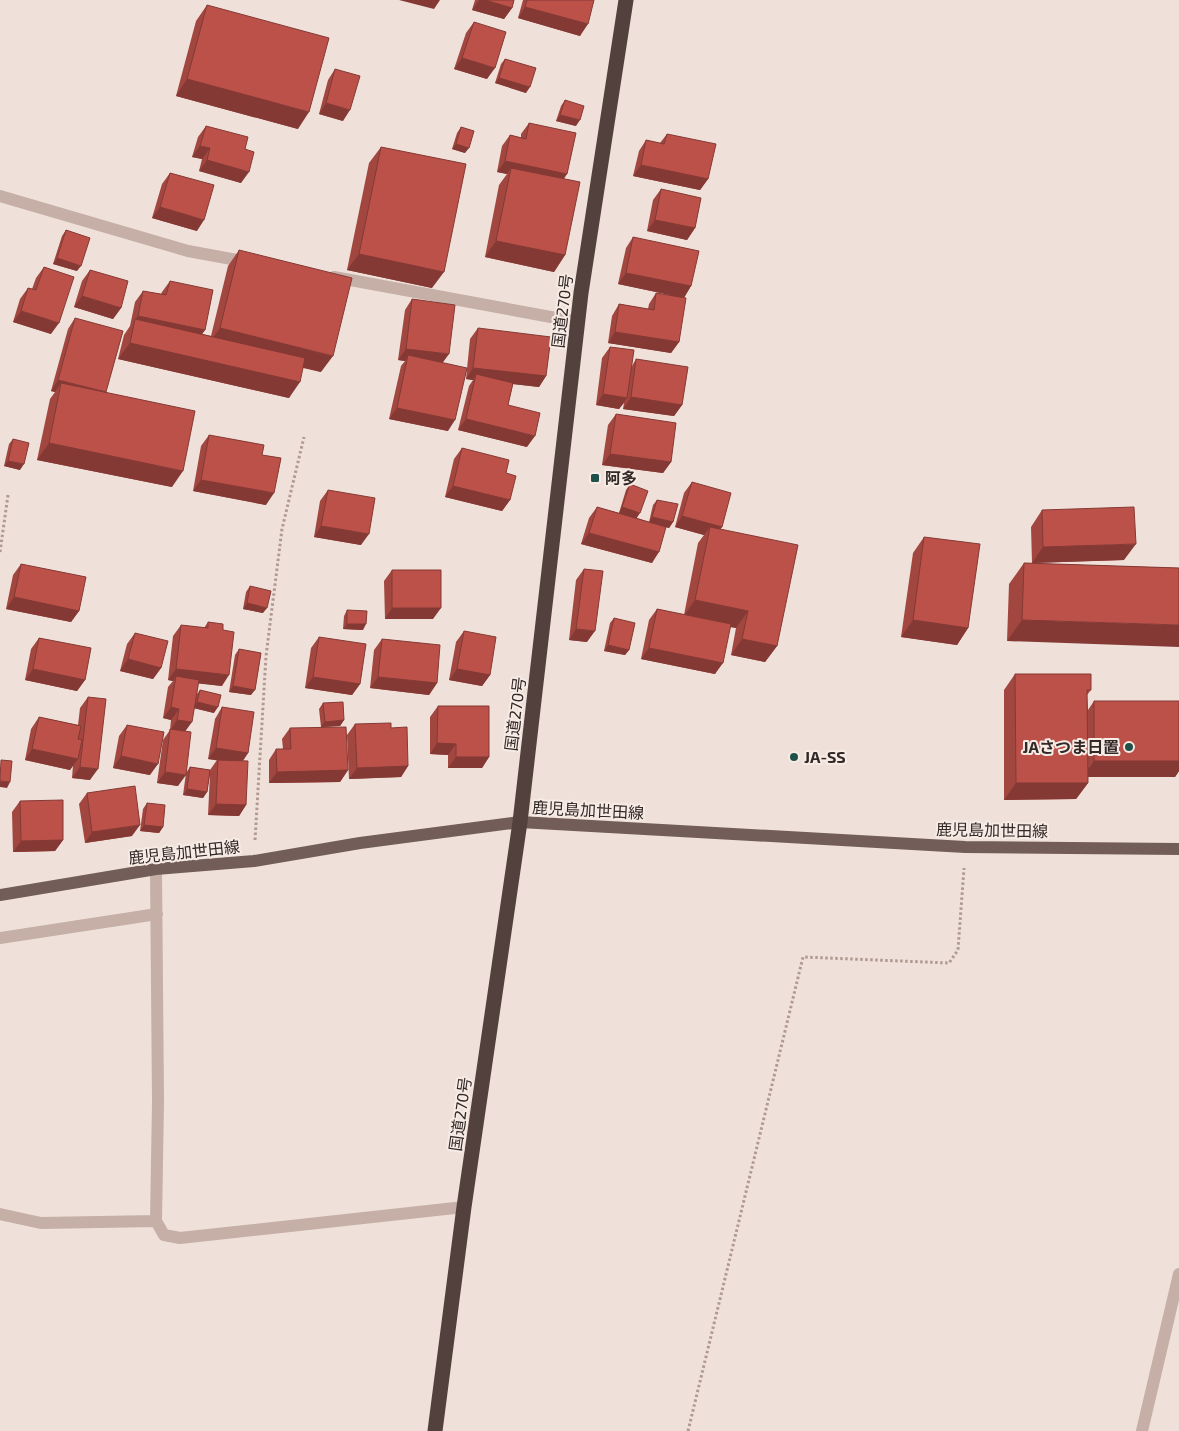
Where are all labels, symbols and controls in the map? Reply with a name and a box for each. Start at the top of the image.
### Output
street label: 国道270号 [548,273,575,349]
place label: 阿多 [605,468,637,487]
marker: 阿多 [589,472,601,484]
street label: 国道270号 [501,676,528,752]
place label: JAさつま日置 [1023,737,1119,756]
marker: JAさつま日置 [1123,741,1135,753]
place label: JA-SS [804,747,846,766]
marker: JA-SS [788,751,800,763]
street label: 鹿児島加世田線 [532,797,644,822]
street label: 鹿児島加世田線 [936,819,1048,840]
street label: 鹿児島加世田線 [127,836,241,867]
street label: 国道270号 [445,1076,474,1152]

